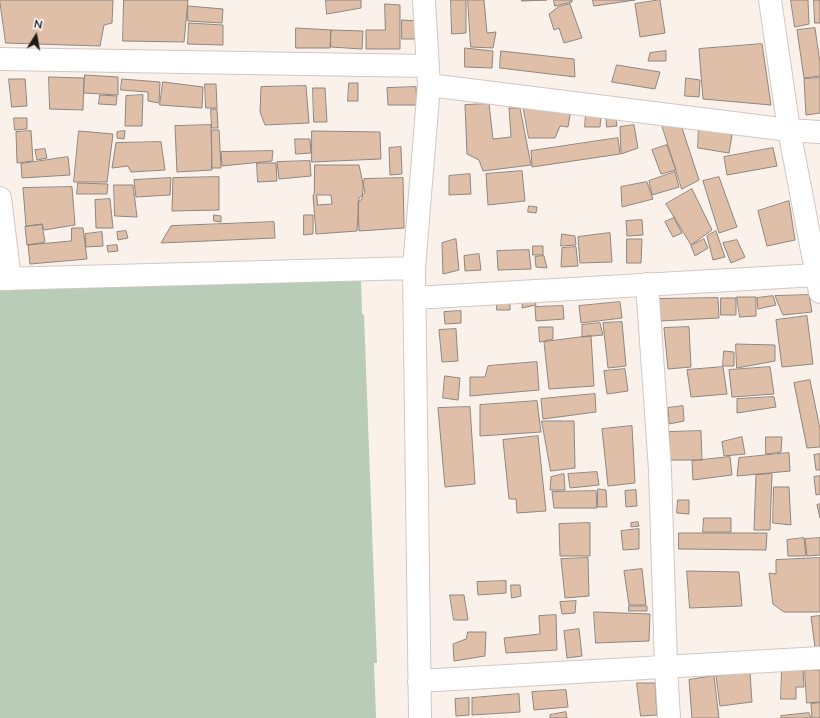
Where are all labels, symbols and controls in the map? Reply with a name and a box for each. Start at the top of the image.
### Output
north arrow [16,16,56,56]
text: N [33,17,44,31]

